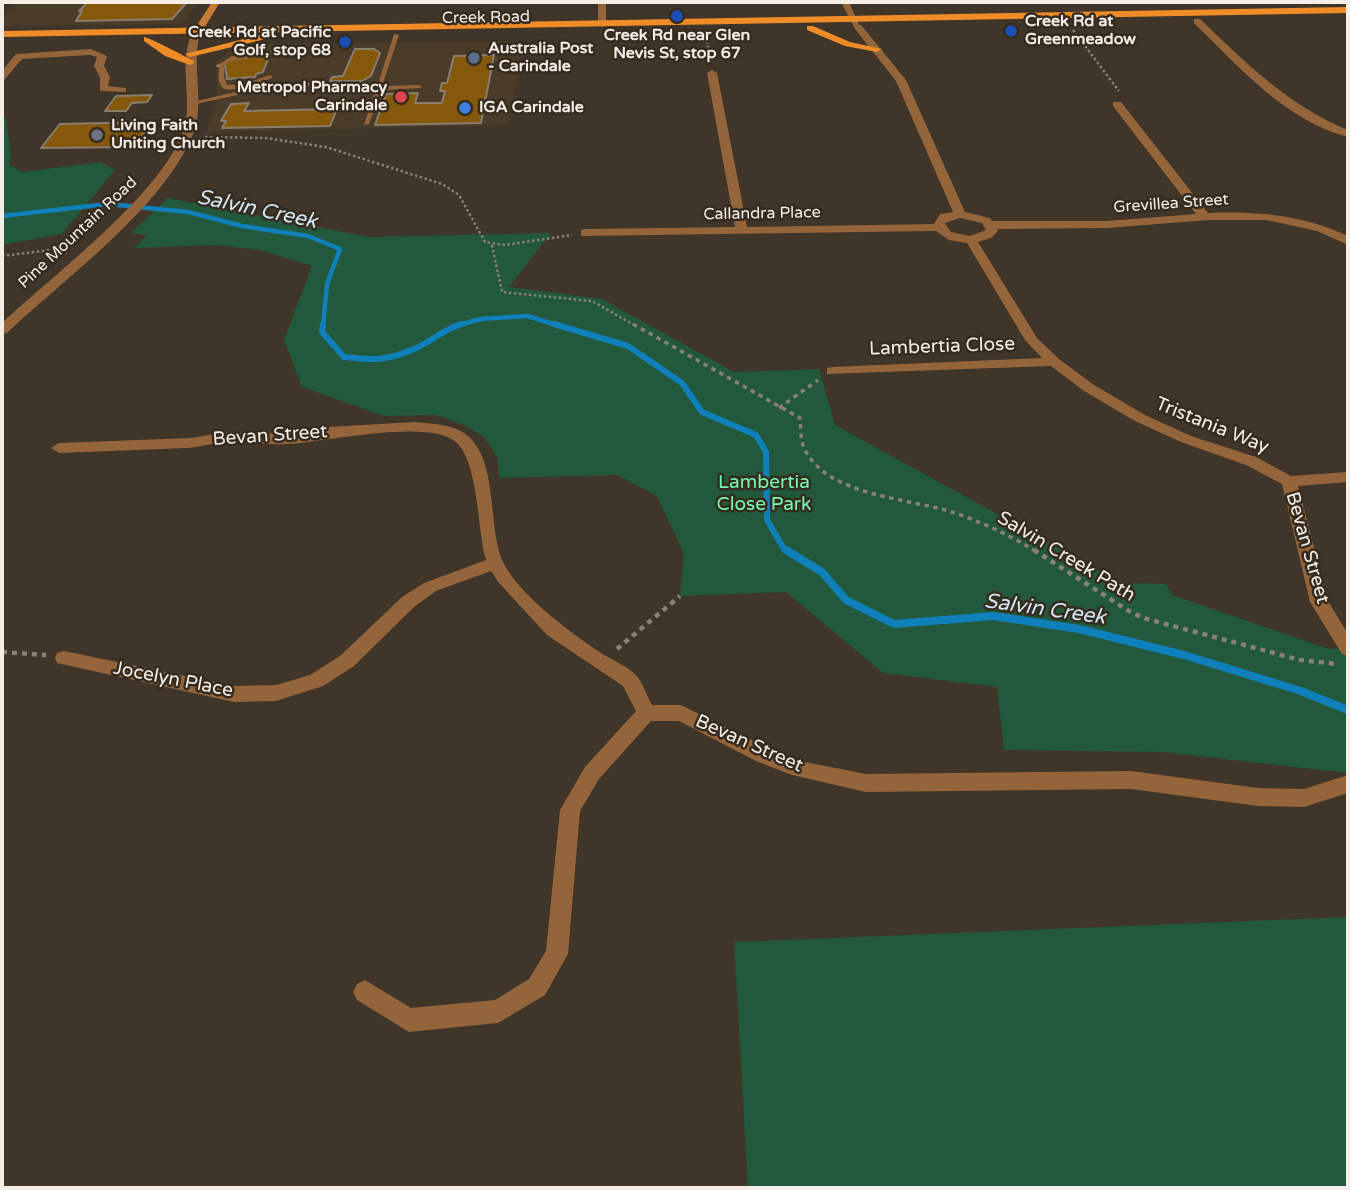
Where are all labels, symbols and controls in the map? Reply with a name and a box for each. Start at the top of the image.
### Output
street label: Creek Road [442,8,530,28]
marker: Creek Rd near Glen Nevis St, stop 67 [669,8,685,24]
place label: Creek Rd at Greenmeadow [1025,12,1136,50]
place label: Creek Rd at Pacific Golf, stop 68 [188,23,331,61]
marker: Creek Rd at Greenmeadow [1003,23,1019,39]
place label: Creek Rd near Glen Nevis St, stop 67 [604,26,750,64]
marker: Creek Rd at Pacific Golf, stop 68 [337,34,353,50]
place label: Australia Post - Carindale [488,39,593,77]
marker: Australia Post - Carindale [466,50,482,66]
place label: Metropol Pharmacy Carindale [237,78,387,116]
marker: Metropol Pharmacy Carindale [393,89,409,105]
place label: IGA Carindale [479,98,584,118]
marker: IGA Carindale [457,100,473,116]
place label: Living Faith Uniting Church [111,116,225,154]
marker: Living Faith Uniting Church [89,127,105,143]
street label: Pine Mountain Road [15,173,141,293]
water label: Salvin Creek [195,185,319,235]
street label: Grevillea Street [1113,190,1229,218]
street label: Callandra Place [703,203,821,225]
street label: Lambertia Close [869,333,1015,361]
street label: Tristania Way [1152,393,1272,459]
street label: Bevan Street [212,421,328,451]
park label: Lambertia Close Park [717,472,811,516]
street label: Bevan Street [1280,489,1334,607]
street label: Salvin Creek Path [993,507,1139,607]
water label: Salvin Creek [983,589,1107,631]
street label: Jocelyn Place [111,657,235,703]
street label: Bevan Street [692,710,806,778]

